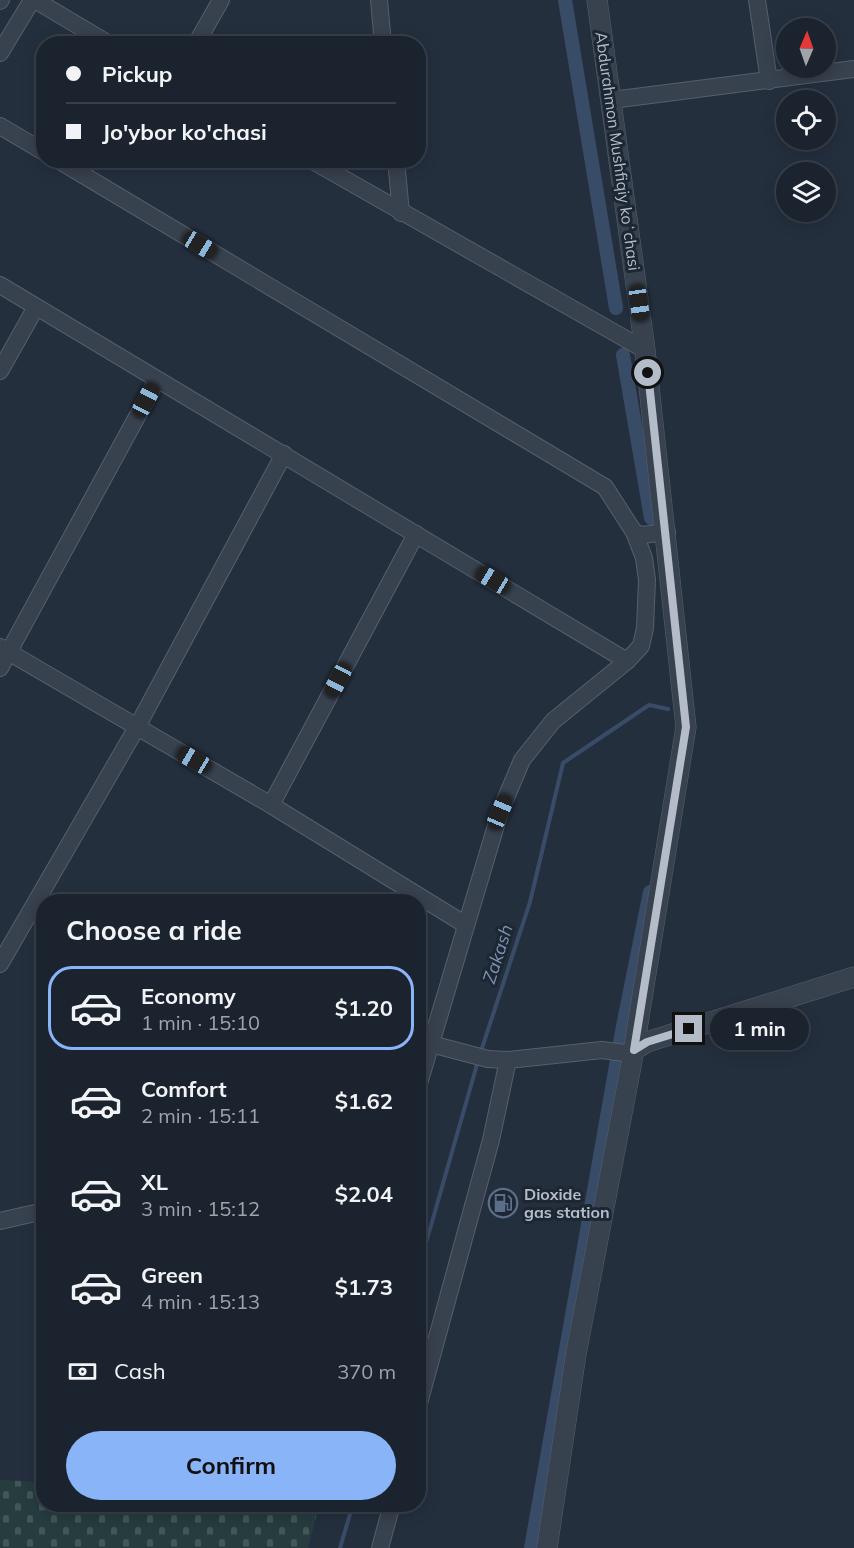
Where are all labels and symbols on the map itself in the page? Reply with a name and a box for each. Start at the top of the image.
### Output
north arrow [776,18,836,78]
street label: Abdurahmon Mushfiqiy koʻchasi [591,30,645,272]
car [180,228,220,262]
car [628,284,650,322]
route start [634,359,661,386]
car [130,380,162,420]
car [473,563,513,597]
car [322,660,354,700]
car [174,743,214,777]
car [485,792,515,832]
water label: Zakash [477,921,518,986]
callout: 1 min [710,1008,809,1050]
route end [675,1015,702,1042]
place label: Dioxide gas station [524,1184,610,1222]
fuel station icon: Dioxide gas station [487,1187,519,1219]

